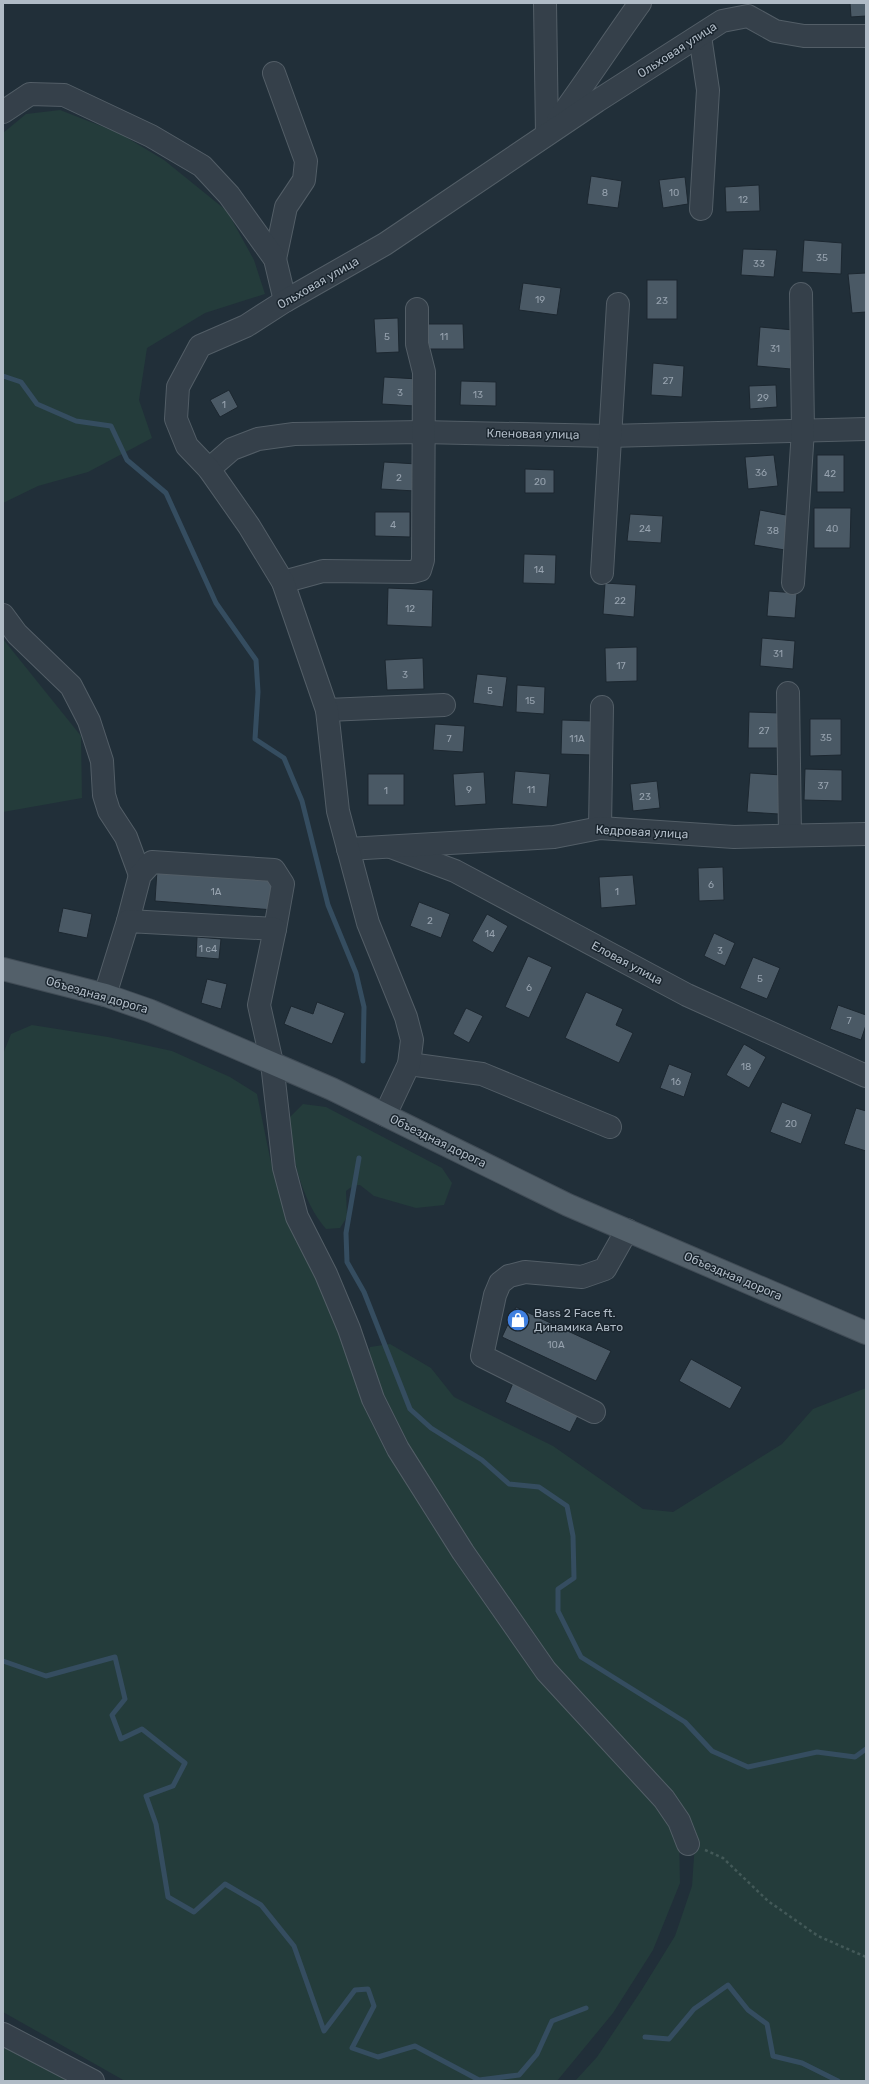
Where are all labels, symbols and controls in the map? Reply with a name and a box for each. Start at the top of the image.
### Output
street label: Ольховая улица [635,19,719,81]
house number: 8 [602,187,608,199]
house number: 10 [669,187,679,199]
house number: 12 [738,194,748,206]
house number: 35 [816,252,828,264]
street label: Ольховая улица [275,254,361,312]
house number: 33 [753,258,765,270]
house number: 19 [535,294,545,306]
house number: 23 [656,295,668,307]
house number: 5 [384,331,390,343]
house number: 11 [440,331,448,343]
house number: 31 [770,343,780,355]
house number: 27 [663,375,674,387]
house number: 3 [397,387,403,399]
house number: 13 [473,389,483,401]
house number: 29 [757,392,769,404]
house number: 1 [222,399,226,411]
street label: Кленовая улица [486,426,580,442]
house number: 36 [755,467,767,479]
house number: 42 [824,468,836,480]
house number: 2 [396,472,402,484]
house number: 20 [534,476,546,488]
house number: 4 [390,519,396,531]
house number: 24 [639,523,651,535]
house number: 40 [826,523,838,535]
house number: 38 [767,525,779,537]
house number: 14 [534,564,544,576]
house number: 22 [614,595,626,607]
house number: 12 [405,603,415,615]
house number: 31 [773,648,783,660]
house number: 17 [616,660,626,672]
house number: 3 [402,669,408,681]
house number: 5 [487,685,493,697]
house number: 15 [525,695,535,707]
house number: 27 [759,725,770,737]
house number: 35 [820,732,832,744]
house number: 7 [446,733,452,745]
house number: 11А [569,733,585,745]
house number: 37 [817,780,829,792]
house number: 9 [466,784,472,796]
house number: 11 [527,784,535,796]
house number: 1 [384,785,388,797]
house number: 23 [639,791,651,803]
street label: Кедровая улица [595,823,689,841]
house number: 6 [708,879,714,891]
house number: 1А [211,886,222,898]
house number: 1 [615,886,619,898]
house number: 2 [427,915,433,927]
house number: 14 [485,928,495,940]
street label: Еловая улица [589,938,665,988]
house number: 1 с4 [199,943,217,955]
house number: 3 [717,945,723,957]
house number: 5 [757,973,763,985]
street label: Объездная дорога [44,974,150,1016]
house number: 6 [526,982,532,994]
house number: 7 [846,1015,852,1027]
house number: 18 [741,1061,751,1073]
house number: 16 [671,1076,681,1088]
street label: Объездная дорога [388,1112,488,1170]
house number: 20 [785,1118,797,1130]
street label: Объездная дорога [682,1249,784,1303]
place label: Bass 2 Face ft. Динамика Авто [534,1306,623,1334]
shop icon: Bass 2 Face ft. Динамика Авто [505,1307,531,1333]
house number: 10А [547,1339,565,1351]

